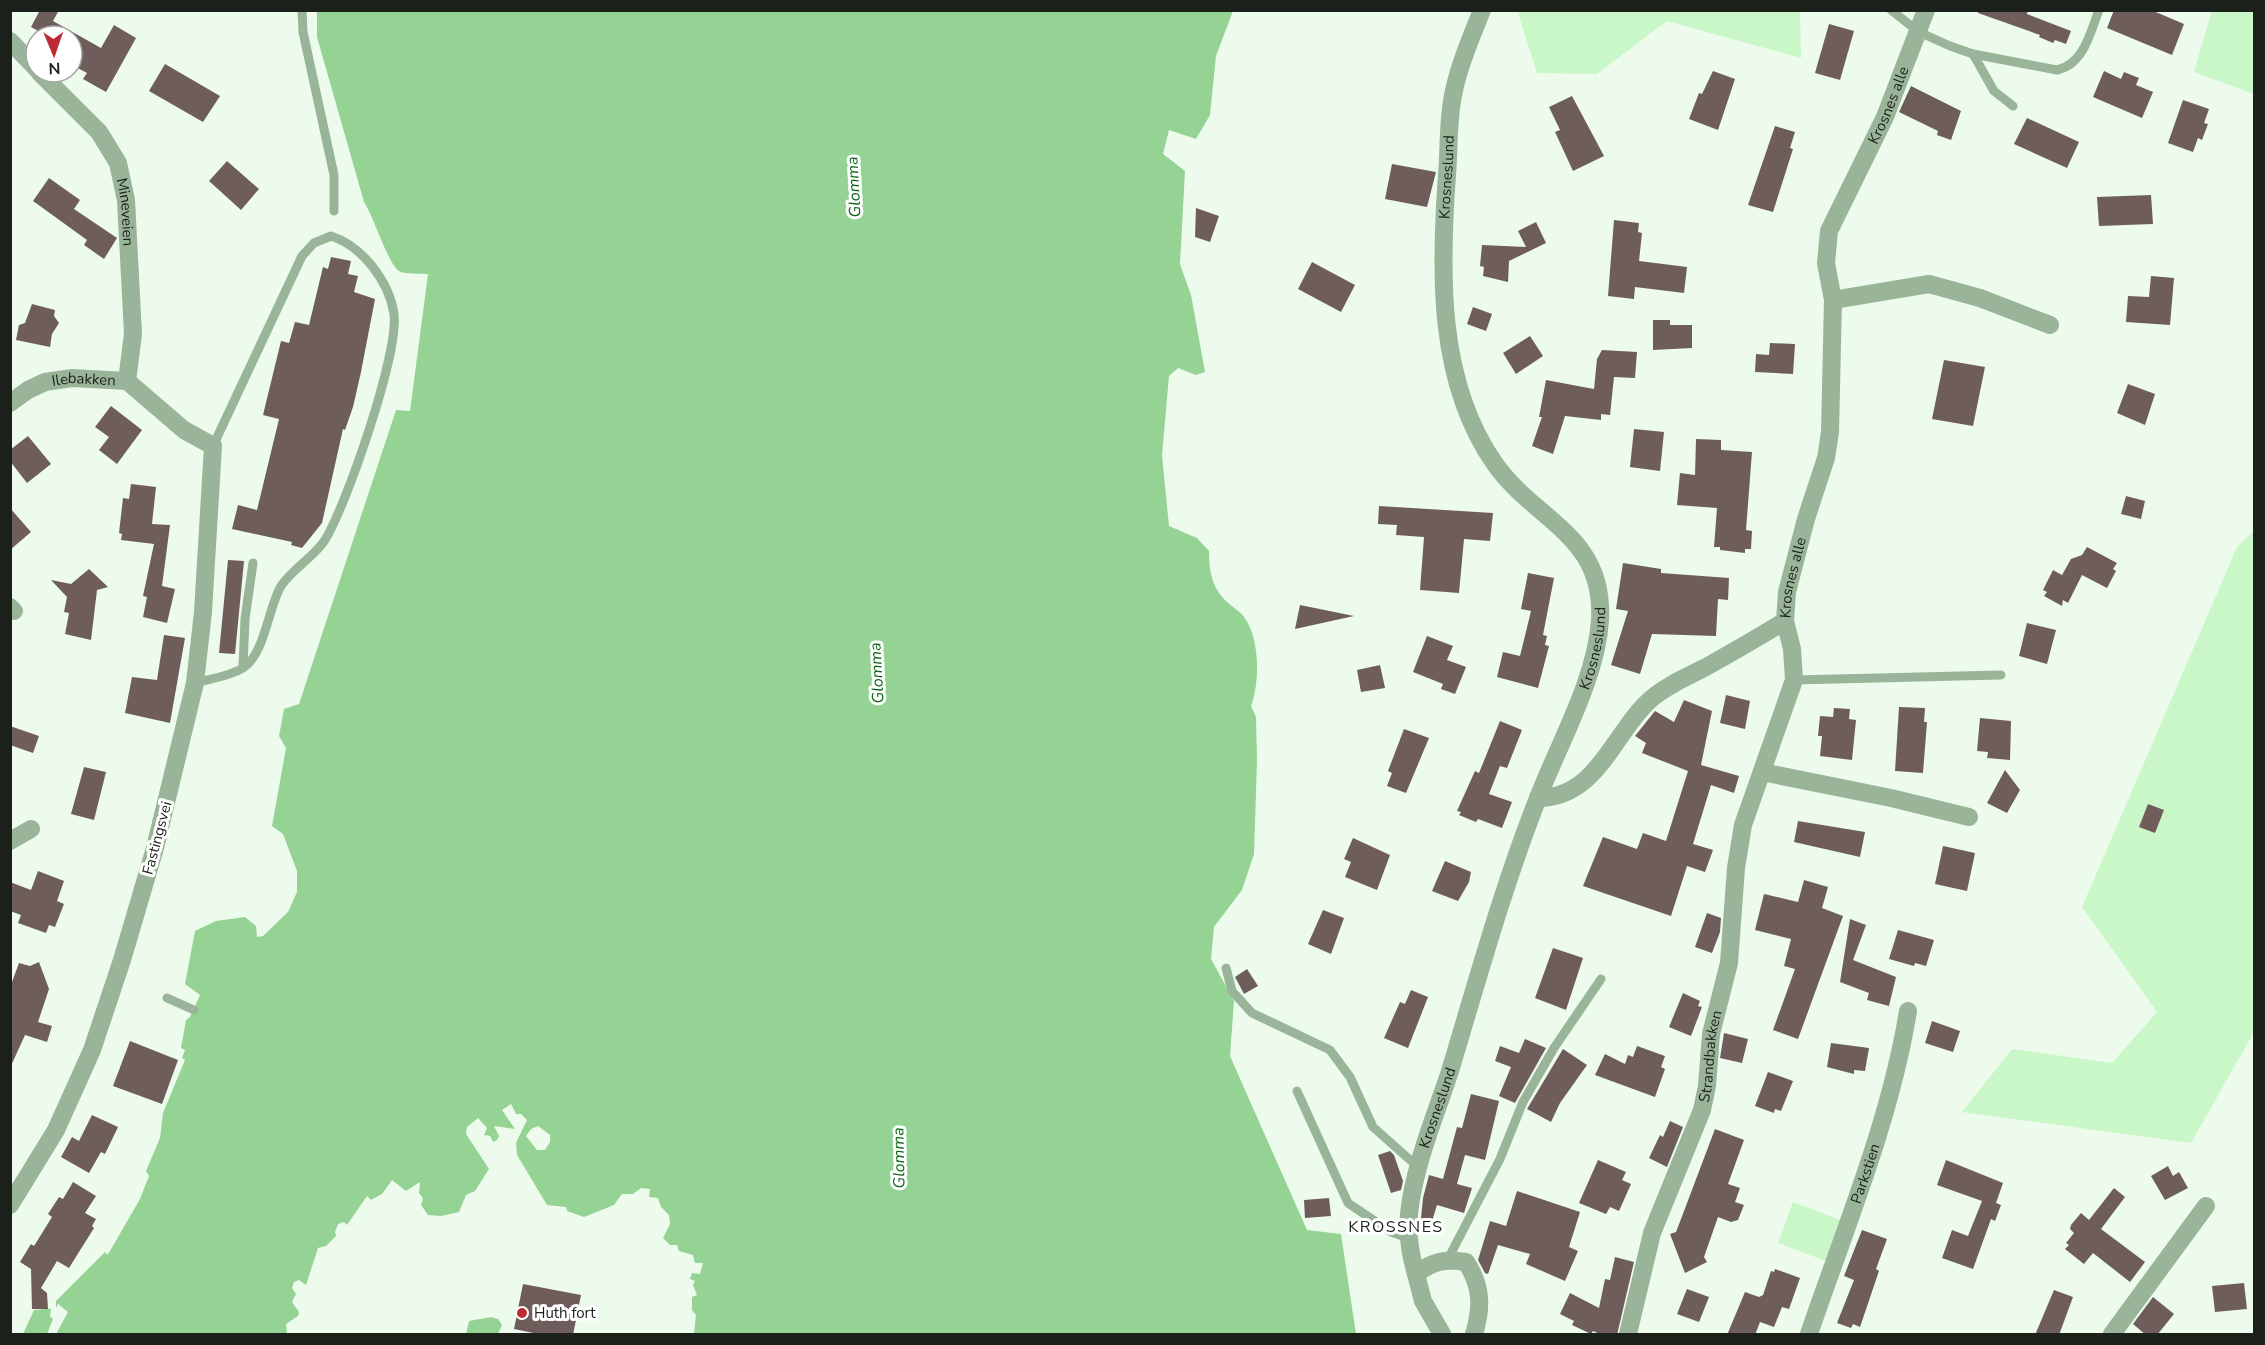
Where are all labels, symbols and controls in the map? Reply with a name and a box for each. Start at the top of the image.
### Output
north arrow [24,24,84,84]
text: N [48,57,61,79]
street label: Krosnes alle [1863,63,1913,148]
street label: Krosneslund [1434,135,1459,219]
water label: Glomma [841,156,867,218]
street label: Mineveien [112,176,138,247]
street label: Ilebakken [50,368,116,391]
street label: Krosnes alle [1775,535,1811,619]
street label: Krosneslund [1574,607,1610,692]
water label: Glomma [864,642,890,704]
street label: Fastingsvei [138,799,176,877]
street label: Strandbakken [1694,1008,1727,1104]
street label: Krosneslund [1414,1065,1461,1151]
water label: Glomma [887,1127,911,1189]
street label: Parkstien [1846,1141,1885,1206]
district label: KROSSNES [1348,1216,1444,1238]
place label: Huth fort [534,1303,596,1323]
marker: Huth fort [515,1306,529,1320]

